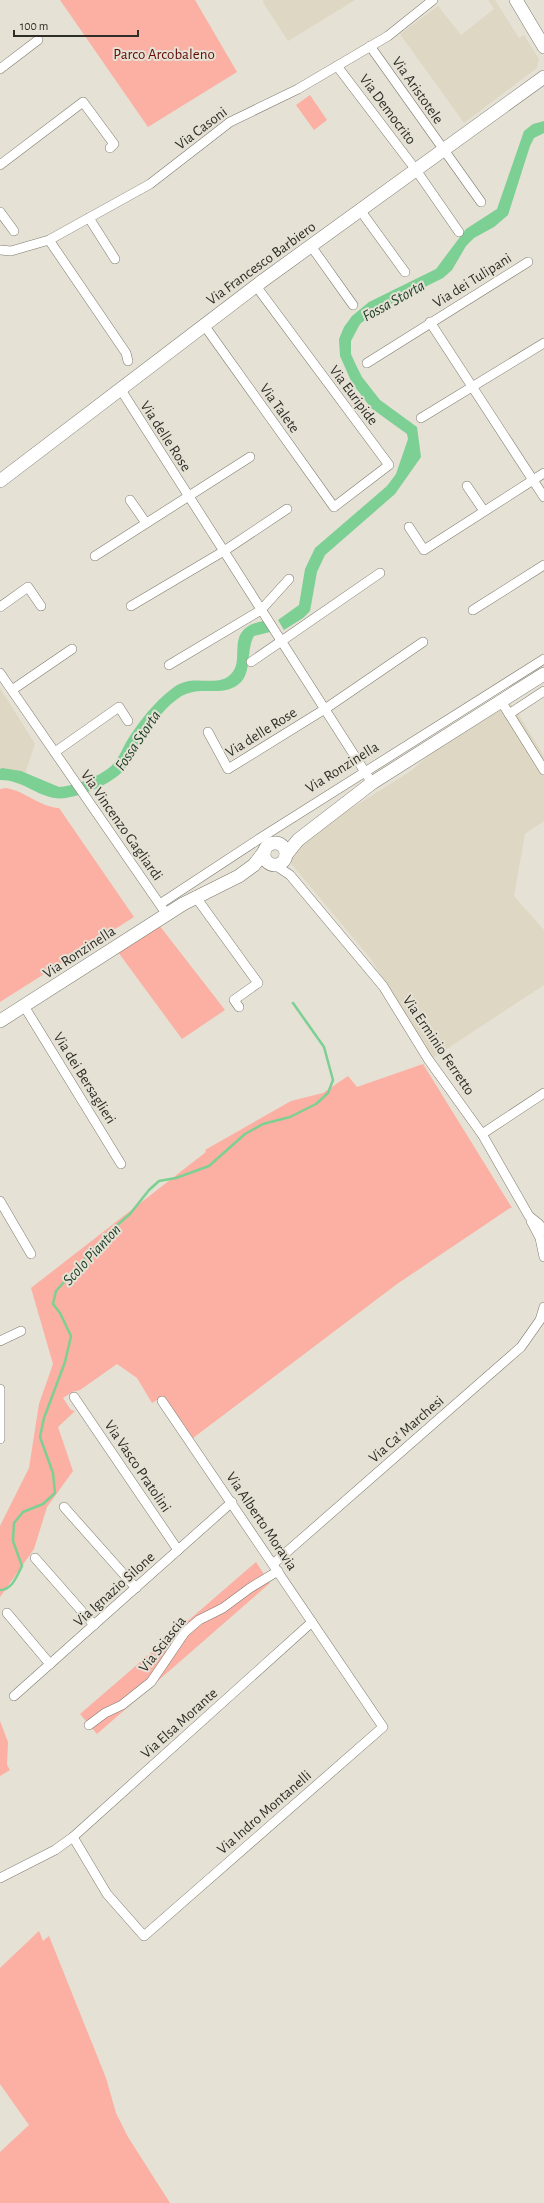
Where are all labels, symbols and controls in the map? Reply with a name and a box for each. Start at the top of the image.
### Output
scale bar [14,12,138,38]
text: 100 m [20,20,48,32]
park label: Parco Arcobaleno [113,47,215,62]
street label: Via Aristotele [389,54,446,127]
street label: Via Democrito [356,71,419,147]
street label: Via Casoni [173,104,230,153]
street label: Via Francesco Barbiero [204,219,319,308]
street label: Via dei Tulipani [430,250,514,310]
water label: Fossa Storta [360,277,427,324]
street label: Via Euripide [326,363,381,428]
street label: Via Talete [257,381,302,436]
street label: Via delle Rose [137,398,194,474]
street label: Via delle Rose [223,705,299,760]
water label: Fossa Storta [112,708,164,773]
street label: Via Ronzinella [303,739,382,796]
street label: Via Vincenzo Gagliardi [78,767,165,883]
street label: Via Ronzinella [40,923,118,981]
street label: Via Erminio Ferretto [400,993,477,1098]
street label: Via dei Bersaglieri [51,1030,119,1127]
water label: Scolo Pianton [60,1221,124,1288]
street label: Via Ca' Marchesi [366,1393,447,1466]
street label: Via Vasco Pratolini [101,1418,174,1515]
street label: Via Alberto Moravia [223,1469,300,1573]
street label: Via Ignazio Silone [71,1549,158,1629]
street label: Via Sciascia [136,1613,189,1675]
street label: Via Elsa Morante [138,1685,220,1761]
street label: Via Indro Montanelli [214,1768,314,1857]

